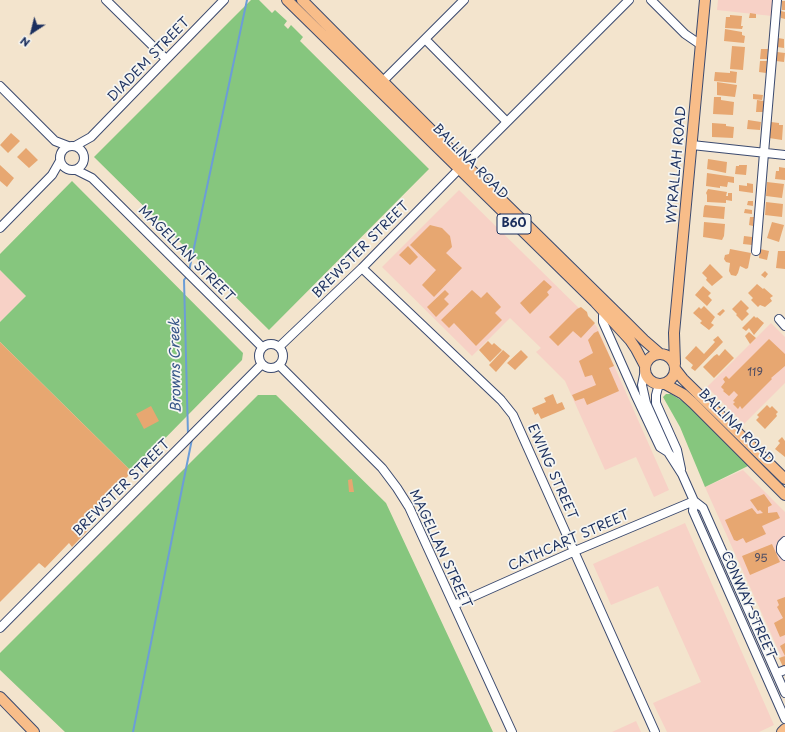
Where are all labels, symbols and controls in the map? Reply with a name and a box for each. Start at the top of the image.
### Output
north arrow [12,12,52,52]
street label: DIADEM STREET [105,15,193,105]
text: N [16,33,33,52]
street label: WYRALLAH ROAD [664,106,690,224]
street label: BALLINA ROAD [429,121,511,203]
street label: BREWSTER STREET [310,199,412,301]
street label: MAGELLAN STREET [135,203,237,305]
road number: B60 [497,214,531,234]
water label: Browns Creek [167,318,185,414]
house number: 119 [747,366,763,380]
street label: BALLINA ROAD [695,386,777,468]
street label: EWING STREET [524,422,580,522]
street label: BREWSTER STREET [71,437,173,539]
street label: MAGELLAN STREET [406,487,474,611]
street label: CATHCART STREET [506,507,632,575]
street label: CONWAY STREET [717,549,779,661]
house number: 95 [754,552,768,566]

